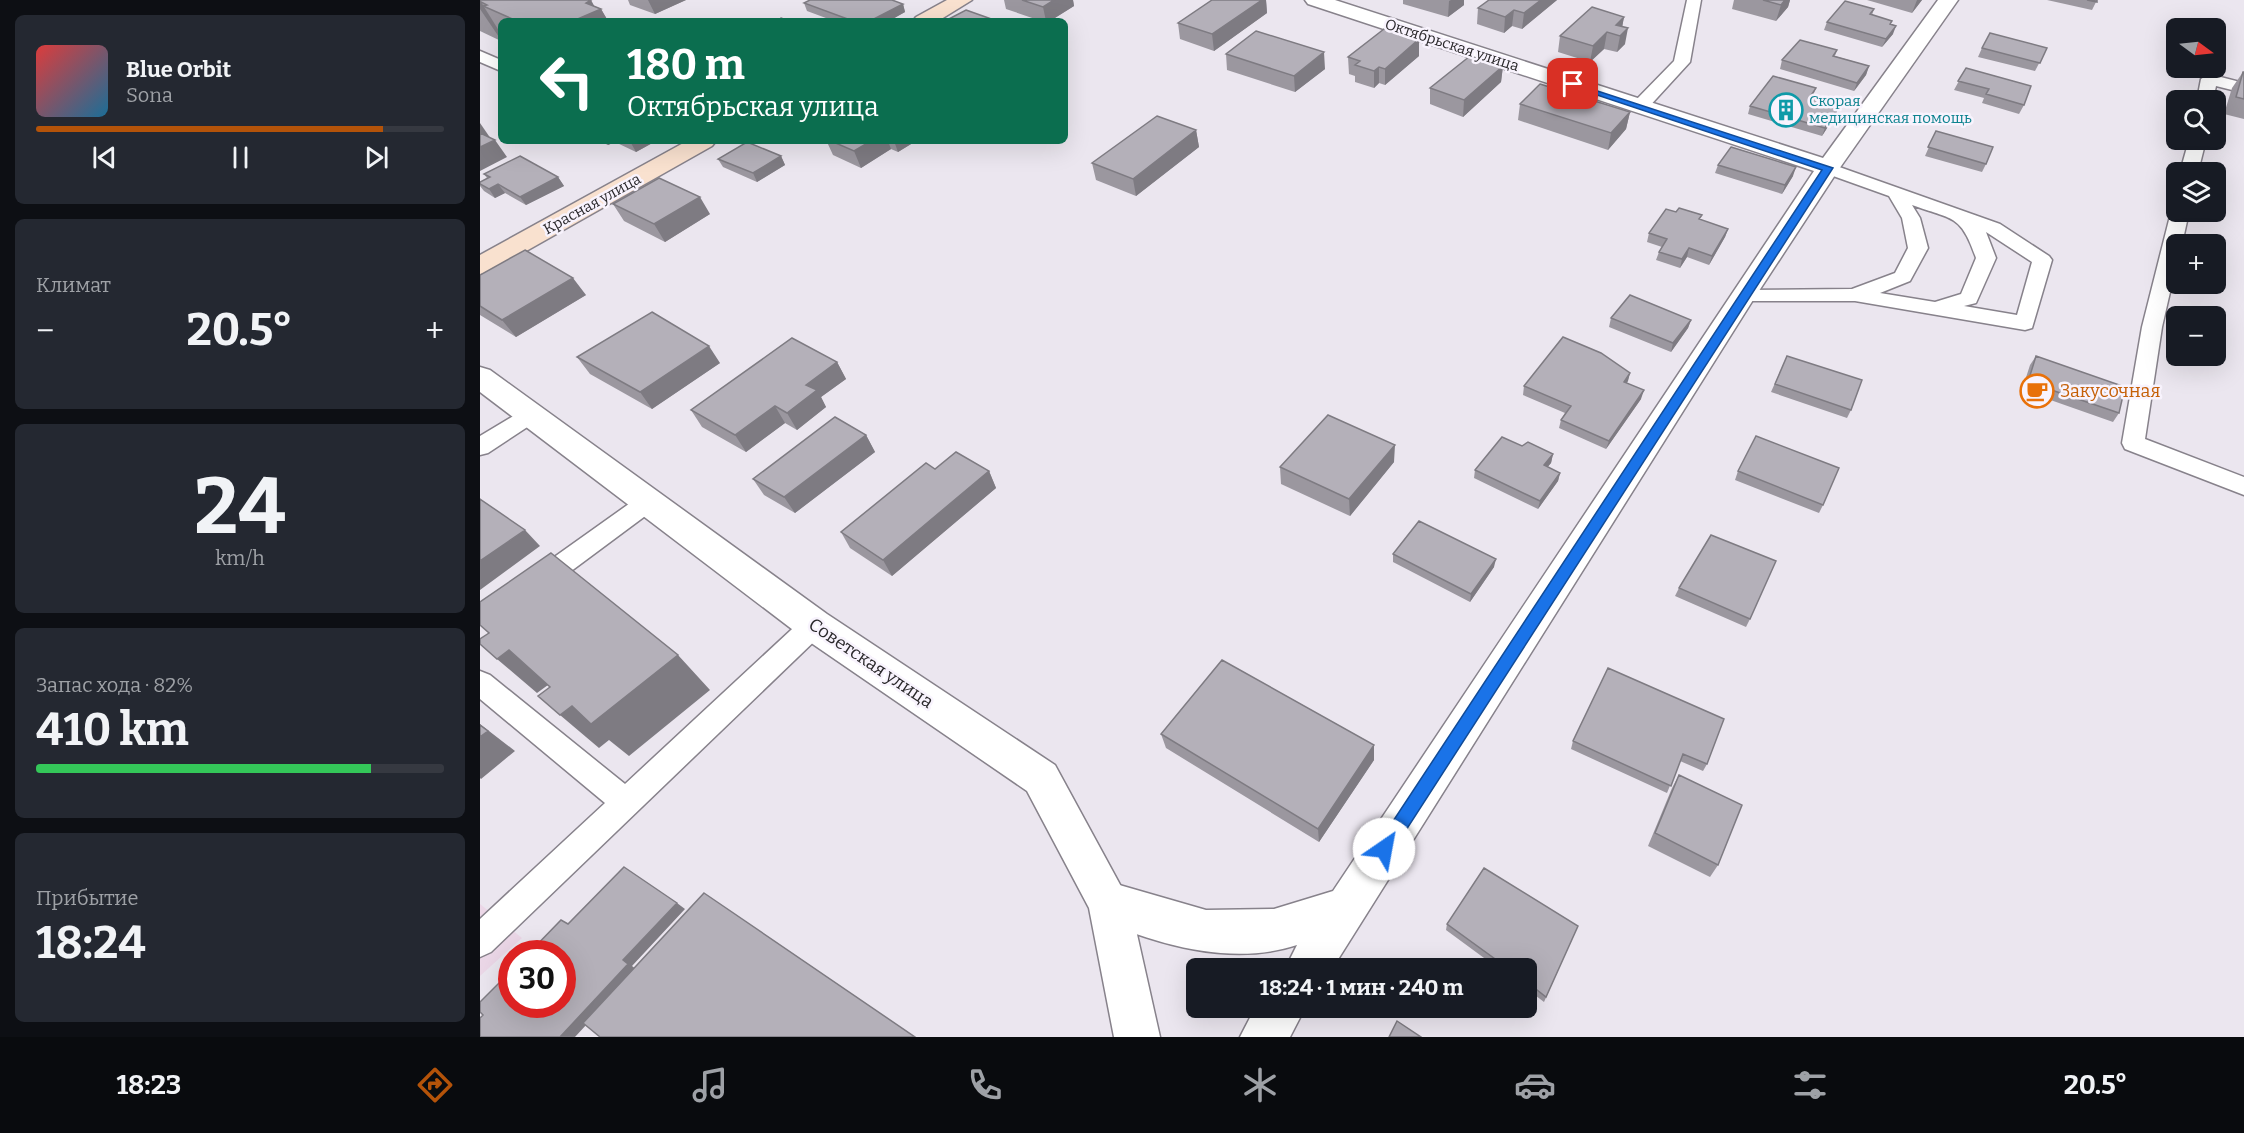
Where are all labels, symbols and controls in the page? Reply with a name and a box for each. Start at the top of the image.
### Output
street label: Октябрьская улица [1383,15,1521,75]
north arrow [2166,18,2226,78]
map controls [2166,18,2226,366]
text: 180 m [627,40,745,90]
icon: left [528,42,606,120]
text: Blue Orbit [126,56,231,83]
pin [1547,58,1598,109]
icon: arrive [1556,67,1589,100]
text: Sona [126,83,173,107]
button: search [2166,90,2226,150]
text: Октябрьская улица [627,91,879,123]
building icon: Скорая медицинская помощь [1768,92,1804,128]
place label: Скорая медицинская помощь [1809,92,1972,127]
icon: previous [88,141,121,174]
icon: pause [224,141,257,174]
icon: next [360,141,393,174]
button: layers [2166,162,2226,222]
street label: Красная улица [540,170,644,238]
button: + [2166,234,2226,294]
text: Климат [36,273,111,297]
text: 20.5° [187,303,293,357]
button: − [2166,306,2226,366]
text: − [36,311,54,351]
text: + [425,311,444,351]
cafe icon: Закусочная [2019,373,2055,409]
place label: Закусочная [2060,380,2160,402]
text: 24 [194,460,286,554]
text: km/h [215,546,265,570]
street label: Советская улица [804,613,938,713]
text: Запас хода · 82% [36,673,193,697]
text: 410 km [36,703,189,757]
position arrow [1352,817,1416,881]
text: Прибытие [36,886,138,910]
text: 18:24 [36,916,146,970]
speed limit sign: 30 [498,940,576,1018]
text: 18:24 · 1 мин · 240 m [1259,974,1464,1001]
icon: directions [414,1064,456,1106]
icon: music [689,1064,731,1106]
icon: phone [964,1064,1006,1106]
icon: climate [1239,1064,1281,1106]
icon: car [1514,1064,1556,1106]
icon: filters [1789,1064,1831,1106]
text: 18:23 [116,1069,181,1101]
text: 20.5° [2064,1069,2127,1101]

